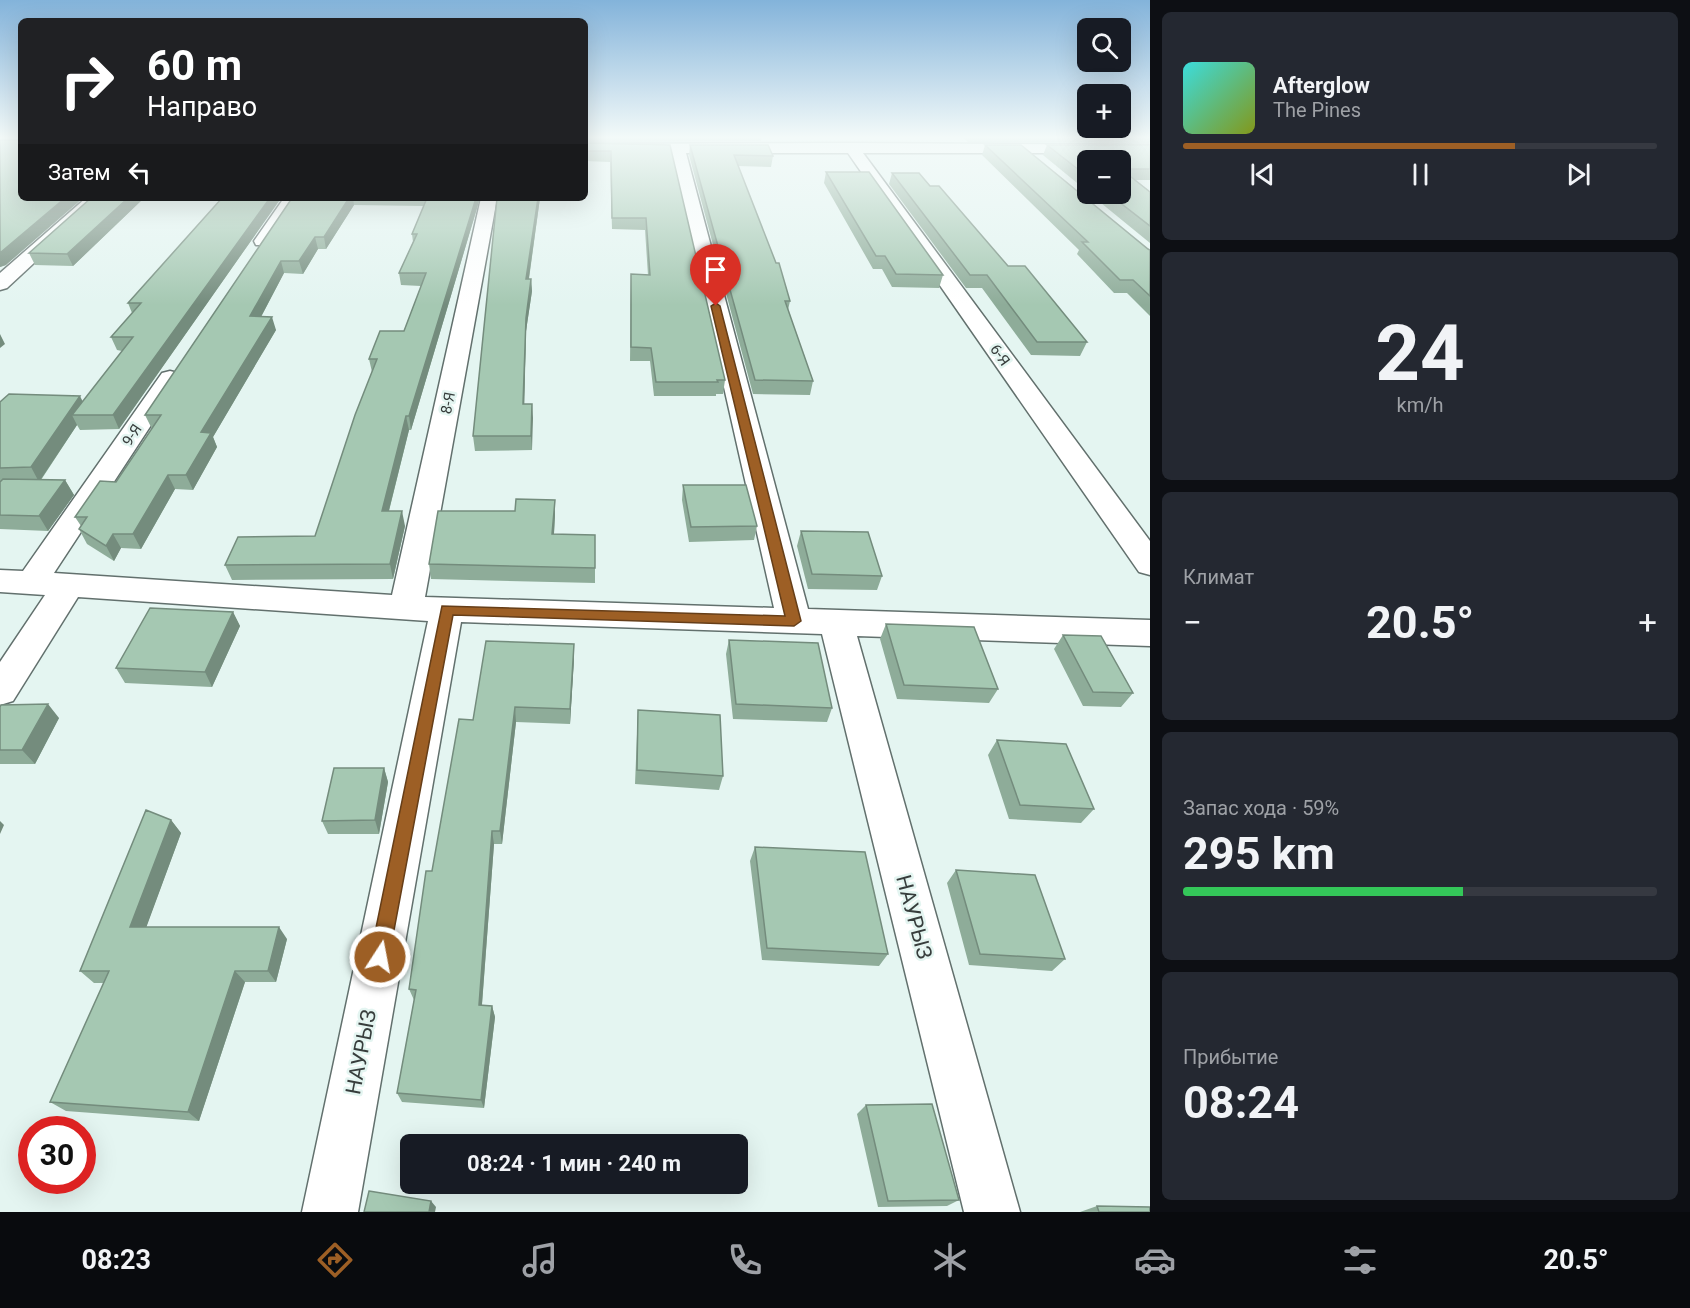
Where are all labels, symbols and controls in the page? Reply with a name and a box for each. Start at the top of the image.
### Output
map controls [1077,18,1131,204]
button: search [1077,18,1131,72]
text: 60 m [147,41,242,90]
icon: right [48,42,126,120]
text: Afterglow [1273,73,1370,98]
button: + [1077,84,1131,138]
text: Направо [147,91,257,123]
text: The Pines [1273,98,1361,122]
button: − [1077,150,1131,204]
icon: left [123,156,156,189]
icon: previous [1246,158,1279,191]
icon: pause [1404,158,1437,191]
icon: next [1562,158,1595,191]
text: Затем [48,160,111,185]
pin [690,244,741,306]
icon: arrive [699,253,732,286]
text: 24 [1375,308,1465,399]
street label: 6-Я [986,341,1014,369]
street label: 8-Я [437,390,459,416]
text: km/h [1397,393,1443,417]
street label: 9-Я [118,421,146,449]
text: Климат [1183,565,1254,589]
text: 20.5° [1366,596,1474,649]
text: − [1183,603,1202,642]
text: + [1638,603,1657,642]
text: Запас хода · 59% [1183,796,1339,820]
text: 295 km [1183,827,1335,880]
street label: НАУРЫЗ [891,872,937,962]
position arrow [348,925,412,989]
street label: НАУРЫЗ [341,1008,381,1096]
text: Прибытие [1183,1045,1278,1069]
text: 08:24 [1183,1076,1299,1129]
speed limit sign: 30 [18,1116,96,1194]
text: 08:24 · 1 мин · 240 m [467,1151,681,1176]
icon: directions [314,1239,356,1281]
icon: music [519,1239,561,1281]
icon: phone [724,1239,766,1281]
icon: climate [929,1239,971,1281]
icon: car [1134,1239,1176,1281]
icon: filters [1339,1239,1381,1281]
text: 08:23 [81,1244,151,1276]
text: 20.5° [1544,1244,1608,1276]

